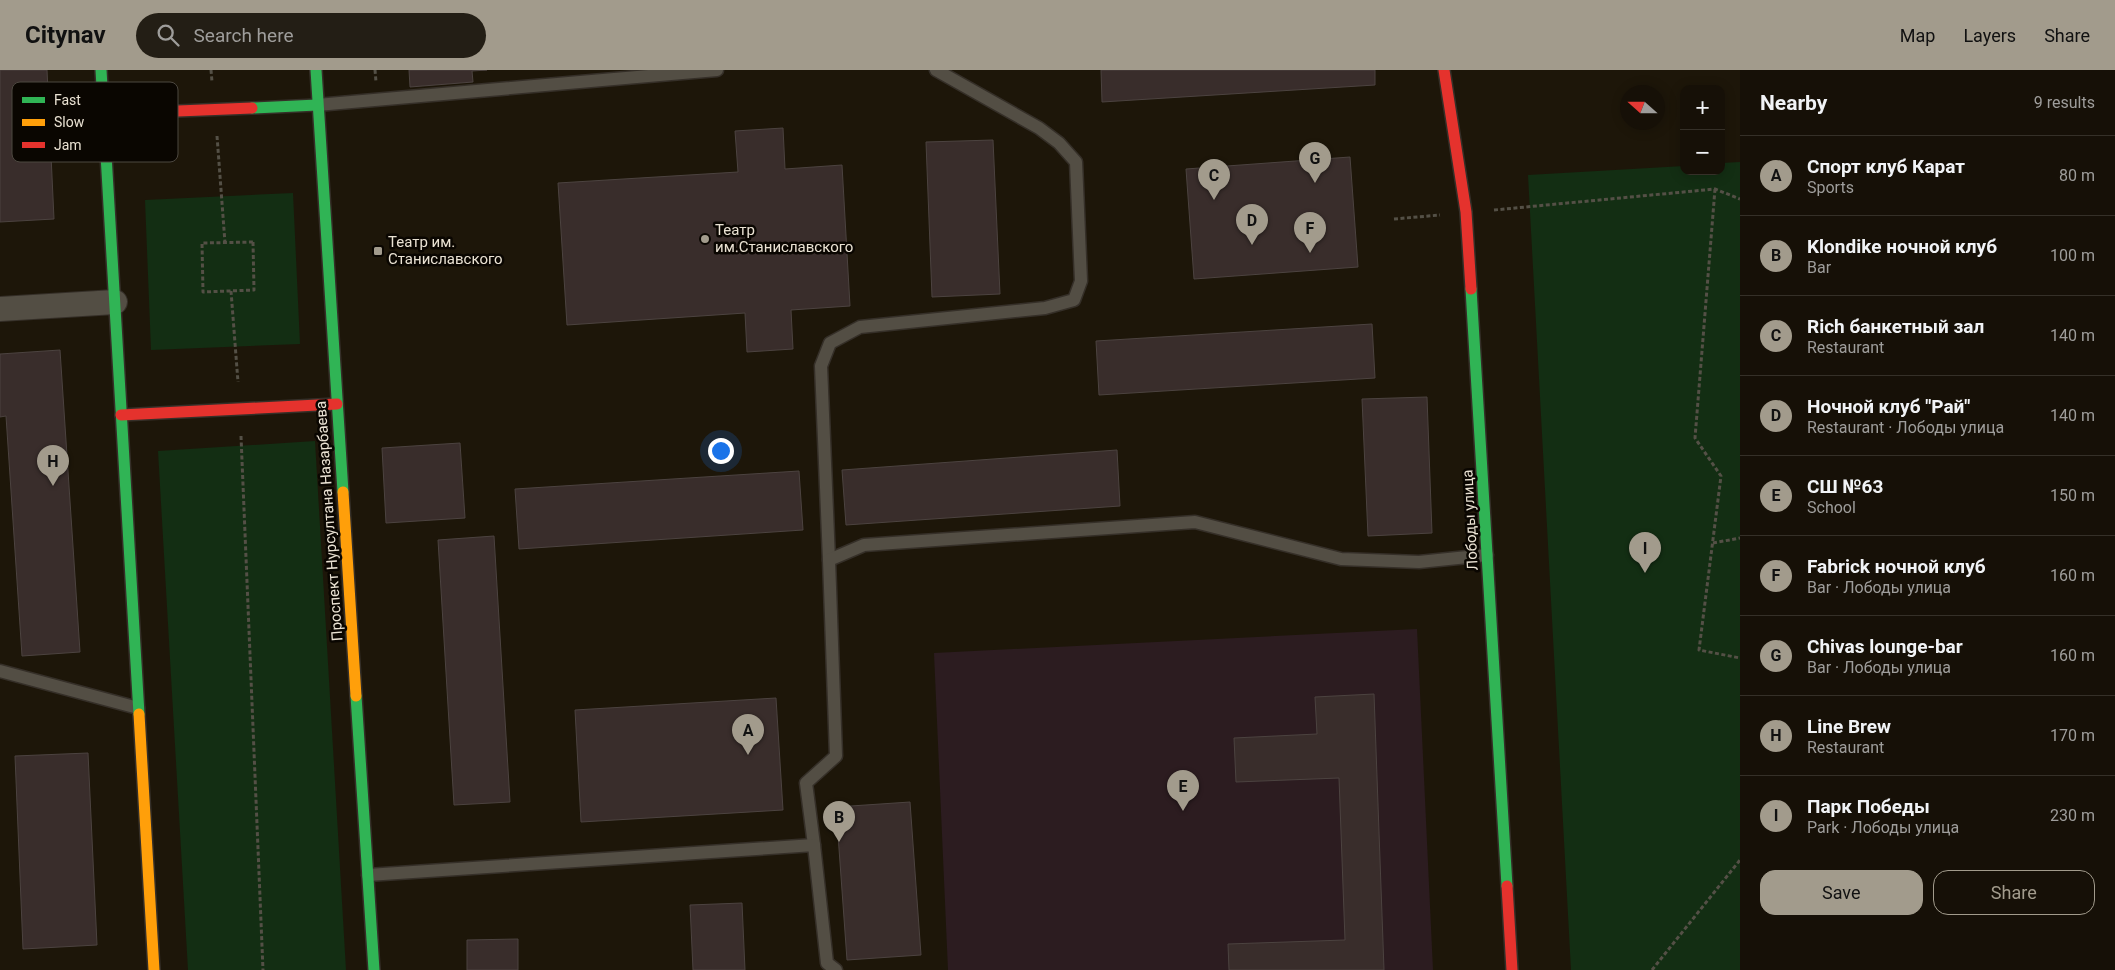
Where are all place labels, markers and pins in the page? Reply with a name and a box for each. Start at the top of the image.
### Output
pin: G [1299,142,1331,183]
pin: C [1198,159,1230,200]
pin: D [1236,204,1268,245]
pin: F [1294,212,1326,253]
place label: Театр им.Станиславского [715,221,853,256]
place label: Театр им. Станиславского [388,233,503,268]
marker: Театр им.Станиславского [699,233,711,245]
marker: Театр им. Станиславского [372,245,384,257]
pin: H [37,445,69,486]
pin: I [1629,532,1661,573]
pin: A [732,714,764,755]
pin: E [1167,770,1199,811]
pin: B [823,801,855,842]

